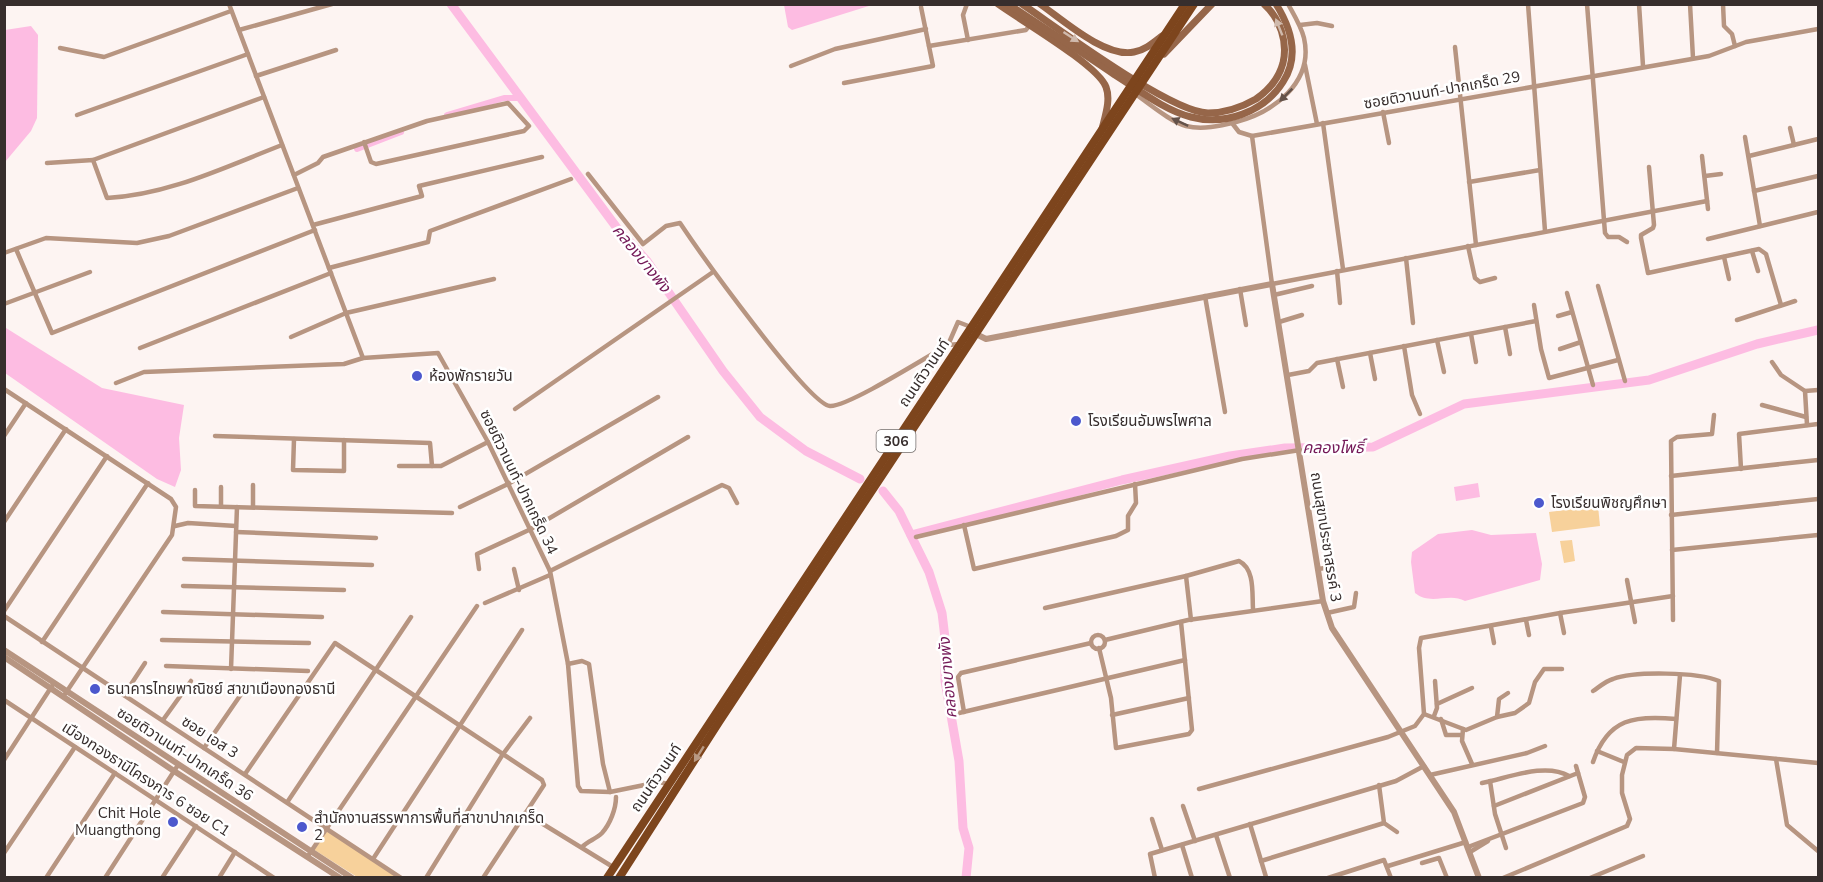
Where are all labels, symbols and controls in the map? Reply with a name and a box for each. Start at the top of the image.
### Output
one-way arrow [1273,17,1283,35]
one-way arrow [1063,31,1079,42]
street label: ซอยติวานนท์-ปากเกร็ด 29 [1362,66,1522,114]
one-way arrow [1278,88,1293,102]
one-way arrow [1172,118,1189,127]
water label: คลองบางพัง [607,220,676,298]
street label: ถนนติวานนท์ [894,335,954,411]
place label: ห้องพักรายวัน [429,366,513,386]
marker: ห้องพักรายวัน [410,369,424,383]
street label: ซอยติวานนท์-ปากเกร็ด 34 [475,406,563,558]
place label: โรงเรียนอัมพรไพศาล [1088,411,1212,431]
marker: โรงเรียนอัมพรไพศาล [1069,414,1083,428]
road number: 306 [876,430,916,452]
water label: คลองโพธิ์ [1302,437,1368,459]
street label: ถนนสุขาประชาสรรค์ 3 [1306,471,1346,603]
place label: โรงเรียนพิชญศึกษา [1551,493,1667,513]
marker: โรงเรียนพิชญศึกษา [1532,496,1546,510]
water label: คลองบางพัง [933,635,962,719]
place label: ธนาคารไทยพาณิชย์ สาขาเมืองทองธานี [107,679,335,699]
marker: ธนาคารไทยพาณิชย์ สาขาเมืองทองธานี [88,682,102,696]
street label: ซอยติวานนท์-ปากเกร็ด 36 [113,702,257,806]
street label: ซอย เอส 3 [178,711,242,763]
street label: เมืองทองธานีโครงการ 6 ซอย C1 [58,717,234,841]
street label: ถนนติวานนท์ [626,740,686,816]
one-way arrow [693,746,704,762]
place label: Chit Hole Muangthong [75,803,161,840]
place label: สำนักงานสรรพาการพื้นที่สาขาปากเกร็ด 2 [314,807,544,845]
marker: Chit Hole Muangthong [166,815,180,829]
marker: สำนักงานสรรพาการพื้นที่สาขาปากเกร็ด 2 [295,820,309,834]

